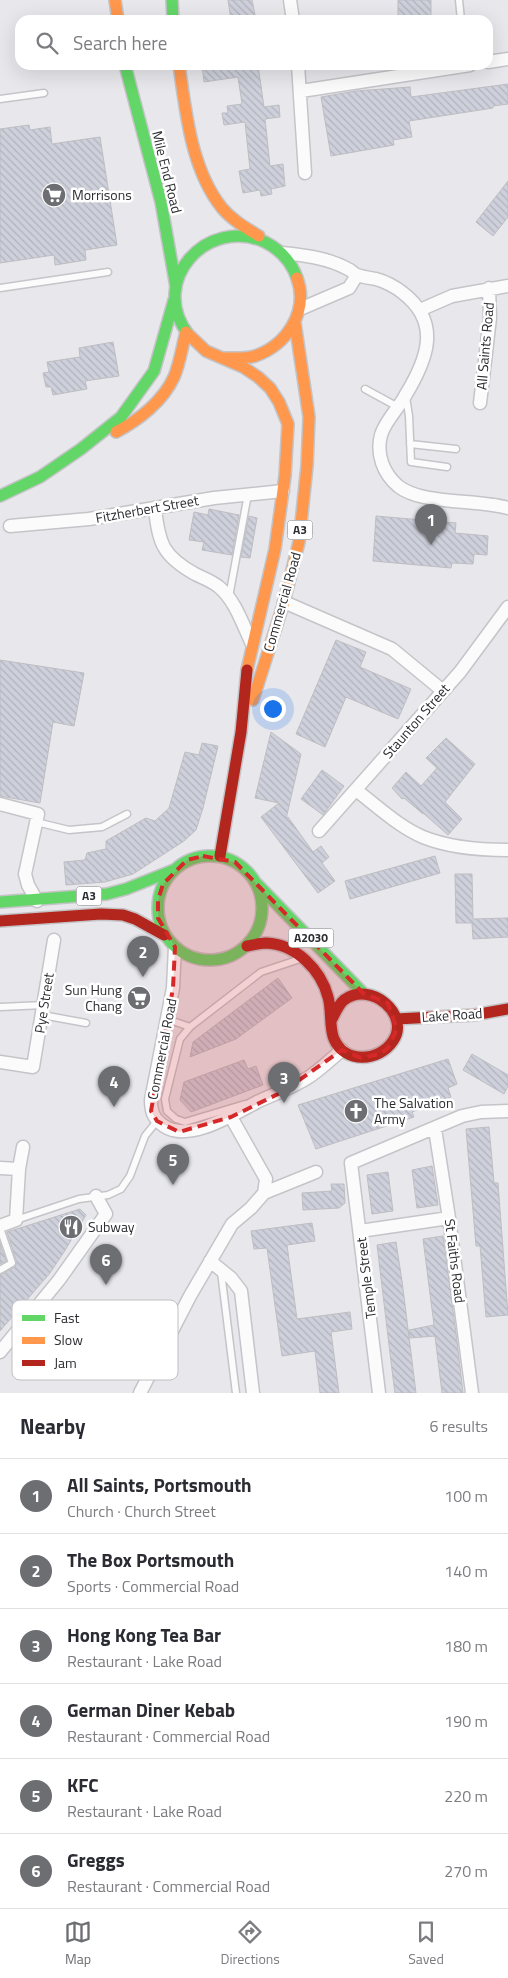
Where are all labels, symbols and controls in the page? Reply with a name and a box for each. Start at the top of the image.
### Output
search box [15,15,493,70]
text: Search here [73,28,167,57]
icon: search [33,29,61,57]
street label: Mile End Road [147,128,188,215]
supermarket icon: Morrisons [41,182,67,208]
place label: Morrisons [72,184,132,205]
street label: All Saints Road [470,301,499,391]
street label: Fitzherbert Street [94,489,200,528]
pin: 1 [415,504,447,545]
road number: A3 [288,520,312,540]
street label: Commercial Road [257,550,306,654]
street label: Staunton Street [377,679,454,763]
your location [260,696,286,722]
road number: A3 [76,886,102,906]
road number: A2030 [288,928,334,948]
pin: 2 [127,936,159,977]
street label: Pye Street [28,971,59,1035]
place label: Sun Hung Chang [65,979,122,1016]
supermarket icon: Sun Hung Chang [126,985,152,1011]
street label: Commercial Road [141,996,182,1101]
street label: Lake Road [421,1002,483,1027]
pin: 3 [268,1062,300,1103]
pin: 4 [98,1066,130,1107]
place label: The Salvation Army [374,1092,453,1129]
church icon: The Salvation Army [343,1098,369,1124]
pin: 5 [157,1144,189,1185]
restaurant icon: Subway [58,1214,84,1240]
place label: Subway [88,1216,135,1237]
street label: St Faiths Road [440,1218,471,1304]
street label: Temple Street [350,1236,381,1320]
pin: 6 [90,1244,122,1285]
legend [12,1300,178,1380]
text: Fast [54,1307,79,1328]
text: Slow [54,1329,83,1350]
text: Jam [54,1352,77,1373]
text: Nearby [20,1410,85,1442]
text: 6 results [429,1414,488,1438]
text: All Saints, Portsmouth [67,1470,252,1499]
text: 1 [32,1484,40,1508]
text: 100 m [444,1484,488,1508]
text: Church · Church Street [67,1499,216,1523]
text: The Box Portsmouth [67,1545,234,1574]
text: 2 [32,1559,40,1583]
text: 140 m [444,1559,488,1583]
text: Sports · Commercial Road [67,1574,239,1598]
text: Hong Kong Tea Bar [67,1620,221,1649]
text: 3 [32,1634,40,1658]
text: 180 m [444,1634,488,1658]
text: Restaurant · Lake Road [67,1649,222,1673]
text: German Diner Kebab [67,1695,235,1724]
text: 4 [32,1709,40,1733]
text: 190 m [444,1709,488,1733]
text: Restaurant · Commercial Road [67,1724,270,1748]
text: KFC [67,1770,99,1799]
text: 5 [32,1784,40,1808]
text: 220 m [444,1784,488,1808]
text: Restaurant · Lake Road [67,1799,222,1823]
text: Greggs [67,1845,125,1874]
text: 6 [32,1859,40,1883]
text: 270 m [444,1859,488,1883]
text: Restaurant · Commercial Road [67,1874,270,1898]
tab: Map [64,1918,92,1969]
tab: Directions [220,1918,280,1969]
tab: Saved [408,1918,444,1969]

